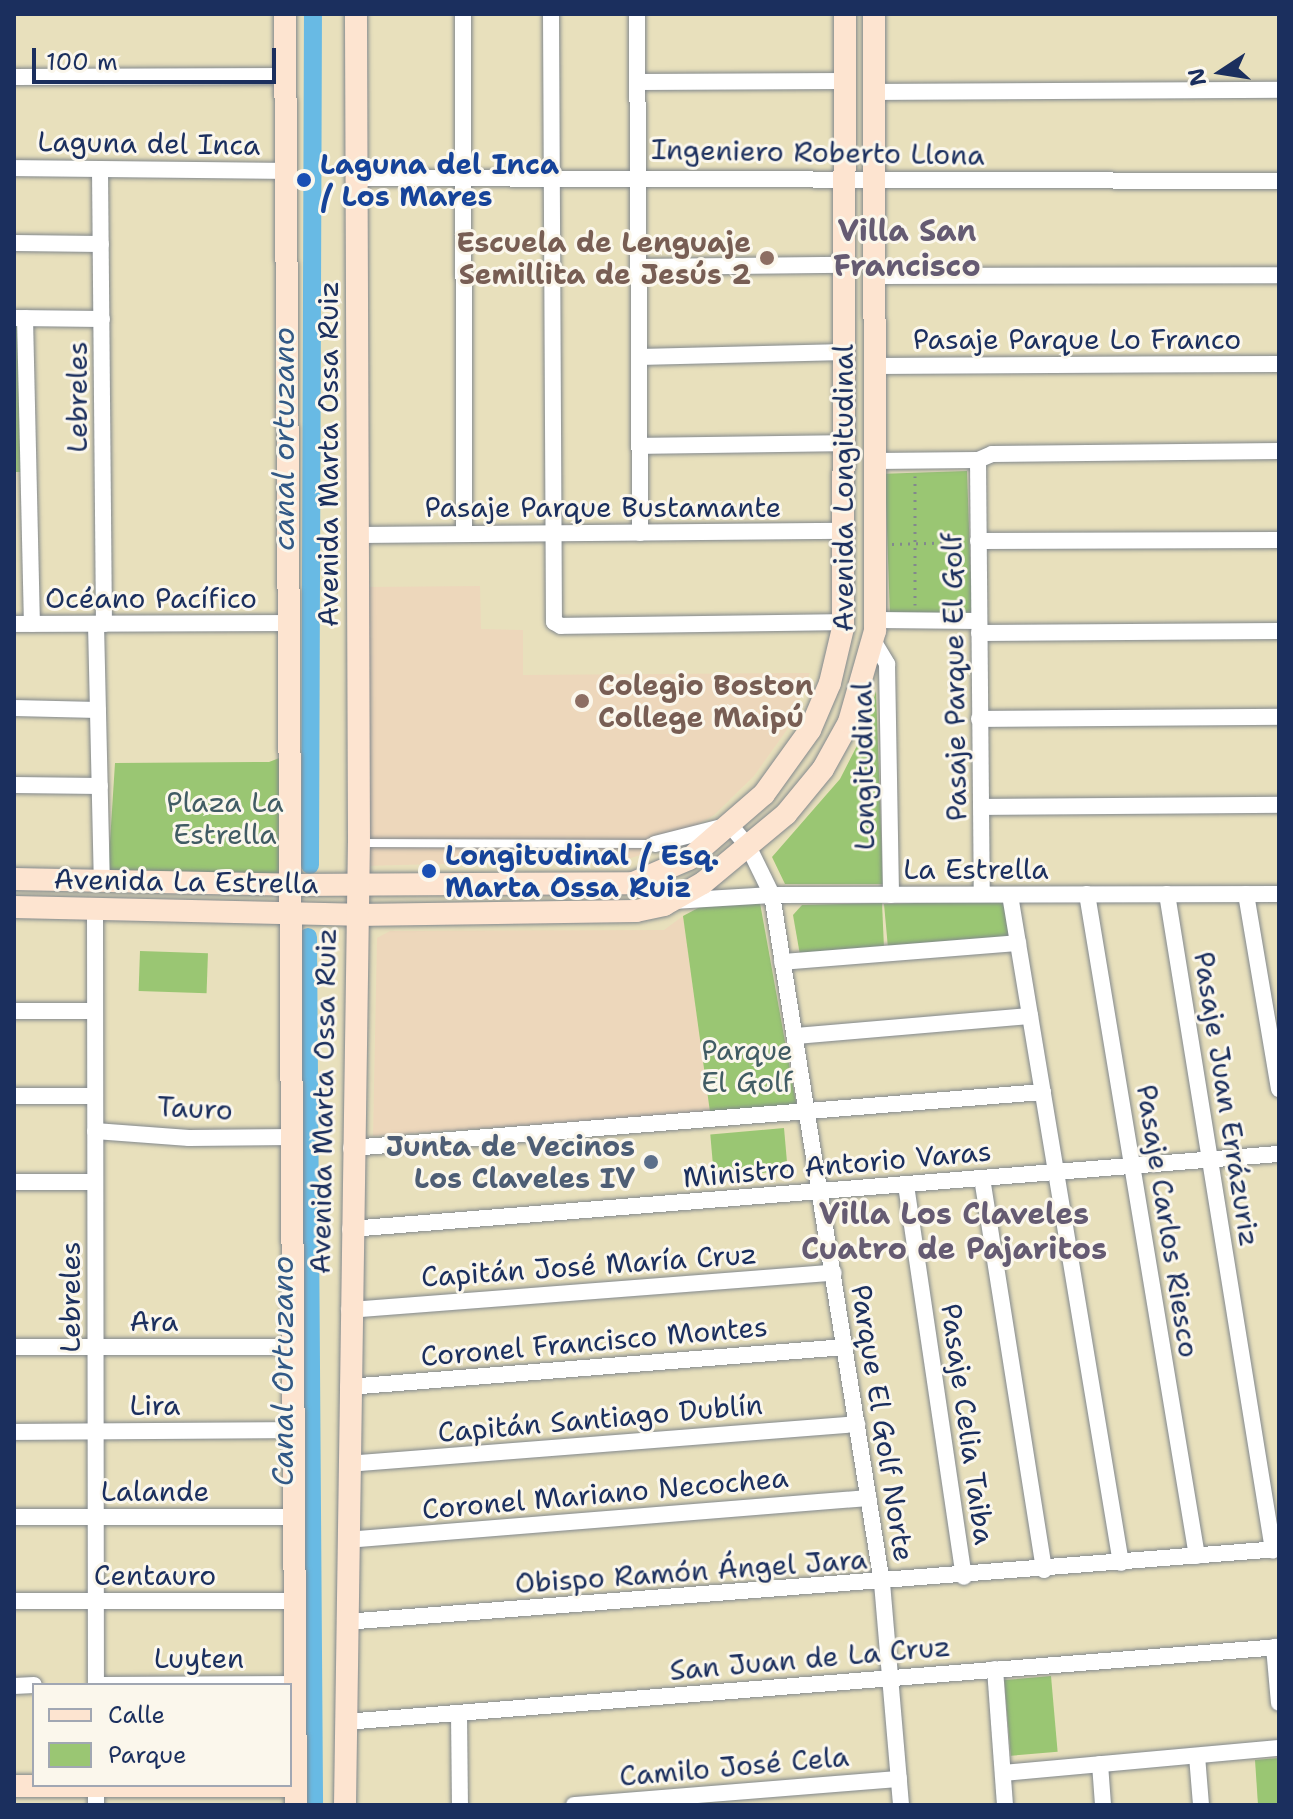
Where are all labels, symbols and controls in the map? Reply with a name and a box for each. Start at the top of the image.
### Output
scale bar [36,32,280,82]
north arrow [1181,32,1261,112]
text: 100 m [46,46,118,78]
text: N [1181,66,1213,89]
street label: Laguna del Inca [37,124,261,162]
street label: Ingeniero Roberto Llona [651,132,985,172]
place label: Laguna del Inca / Los Mares [320,147,559,213]
marker: Laguna del Inca / Los Mares [295,171,313,189]
district label: Villa San Francisco [833,213,981,284]
place label: Escuela de Lenguaje Semillita de Jesús 2 [456,225,751,291]
marker: Escuela de Lenguaje Semillita de Jesús 2 [758,249,776,267]
street label: Avenida Marta Ossa Ruiz [311,281,345,627]
street label: Pasaje Parque Lo Franco [913,322,1241,356]
water label: canal ortuzano [266,327,302,551]
street label: Lebreles [60,341,94,453]
street label: Avenida Longitudinal [826,344,860,632]
street label: Pasaje Parque Bustamante [425,490,781,524]
street label: Pasaje Parque El Golf [935,533,973,821]
street label: Océano Pacífico [45,581,257,615]
place label: Colegio Boston College Maipú [598,668,813,734]
street label: Longitudinal [845,681,881,851]
marker: Colegio Boston College Maipú [573,692,591,710]
park label: Plaza La Estrella [166,785,284,851]
place label: Longitudinal / Esq. Marta Ossa Ruiz [445,838,720,904]
street label: La Estrella [903,852,1049,886]
street label: Avenida La Estrella [53,862,319,900]
marker: Longitudinal / Esq. Marta Ossa Ruiz [420,862,438,880]
street label: Avenida Marta Ossa Ruiz [303,928,343,1274]
street label: Pasaje Juan Errázuriz [1187,949,1267,1249]
park label: Parque El Golf [701,1033,793,1099]
street label: Pasaje Carlos Riesco [1130,1082,1206,1360]
street label: Tauro [156,1089,234,1127]
place label: Junta de Vecinos Los Claveles IV [386,1129,635,1195]
street label: Ministro Antorio Varas [681,1134,993,1194]
marker: Junta de Vecinos Los Claveles IV [642,1153,660,1171]
district label: Villa Los Claveles Cuatro de Pajaritos [801,1196,1107,1266]
street label: Capitán José María Cruz [420,1237,758,1293]
street label: Lebreles [53,1241,87,1353]
water label: Canal Ortuzano [265,1256,301,1486]
street label: Parque El Golf Norte [845,1282,921,1564]
street label: Pasaje Celia Taiba [934,1301,1002,1547]
street label: Ara [130,1304,178,1338]
street label: Coronel Francisco Montes [419,1309,769,1373]
street label: Capitán Santiago Dublín [436,1387,764,1449]
street label: Lira [130,1388,180,1422]
street label: Coronel Mariano Necochea [420,1460,790,1526]
street label: Lalande [101,1474,209,1508]
street label: Obispo Ramón Ángel Jara [514,1542,868,1600]
street label: Centauro [94,1558,216,1592]
street label: San Juan de La Cruz [668,1629,952,1687]
street label: Luyten [154,1641,244,1675]
legend [32,1683,292,1787]
text: Calle [108,1699,165,1731]
text: Parque [108,1739,187,1771]
street label: Camilo José Cela [618,1739,850,1793]

